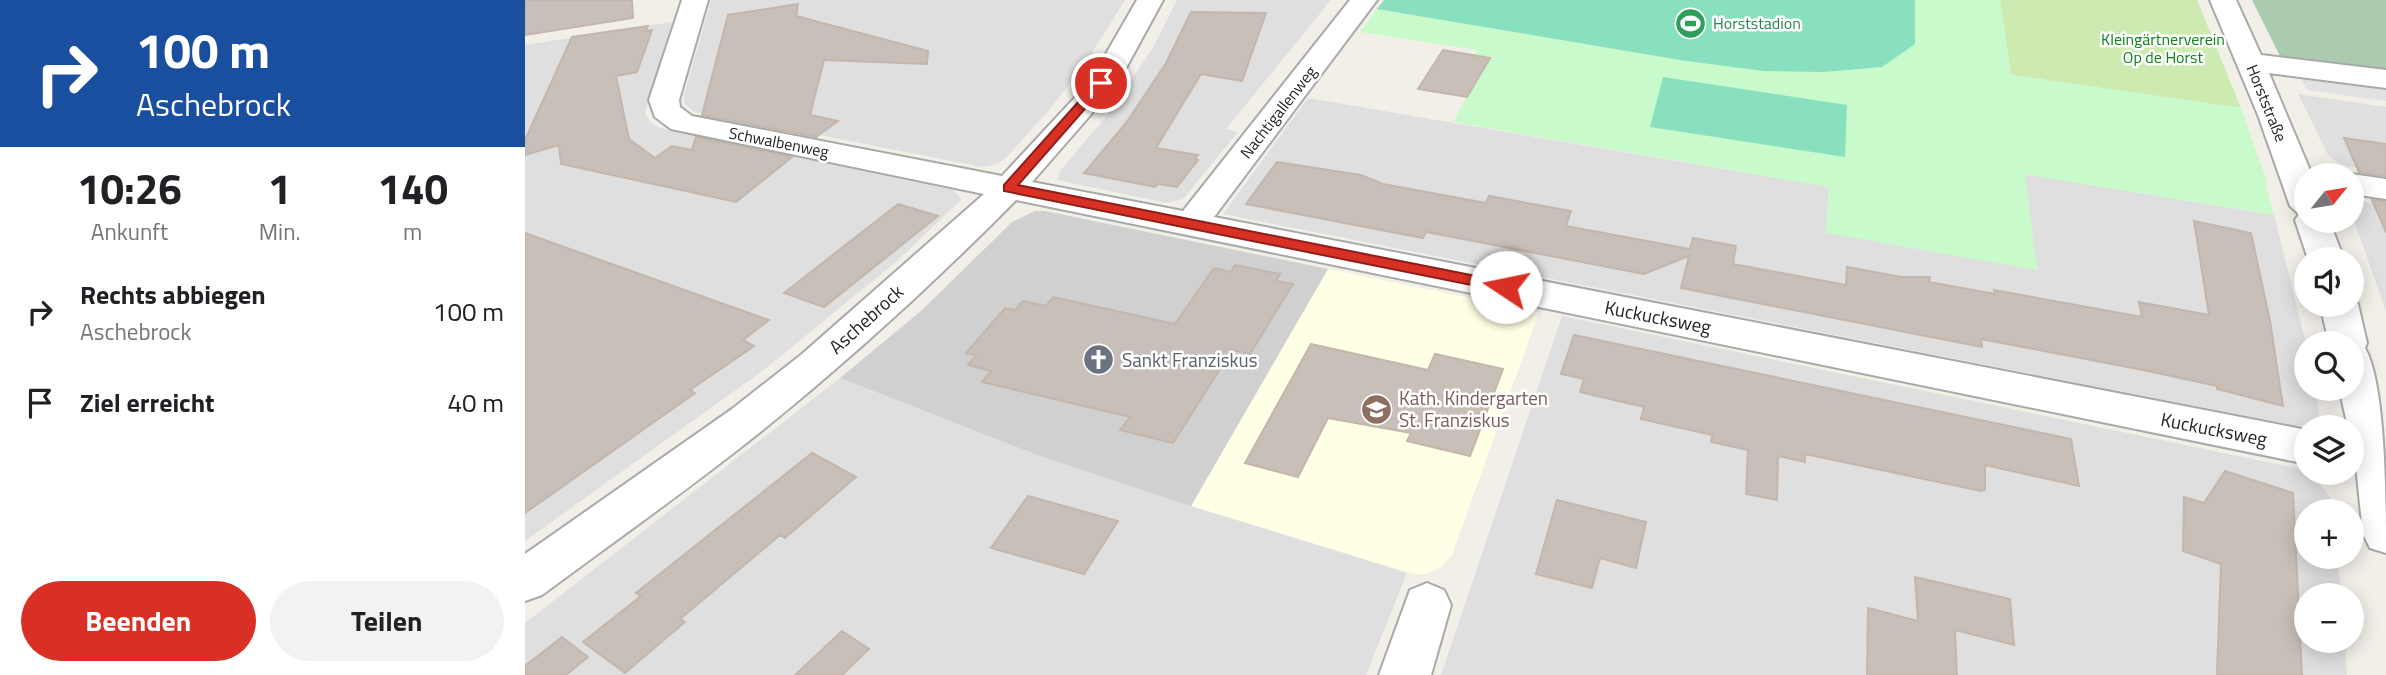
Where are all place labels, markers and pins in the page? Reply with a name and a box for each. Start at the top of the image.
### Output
sports icon: Horststadion [1673,6,1707,40]
place label: Horststadion [1713,11,1801,35]
pin [1071,53,1131,113]
church icon: Sankt Franziskus [1082,343,1116,377]
place label: Sankt Franziskus [1122,345,1258,374]
place label: Kath. Kindergarten St. Franziskus [1399,383,1548,434]
school or university icon: Kath. Kindergarten St. Franziskus [1359,392,1393,426]

